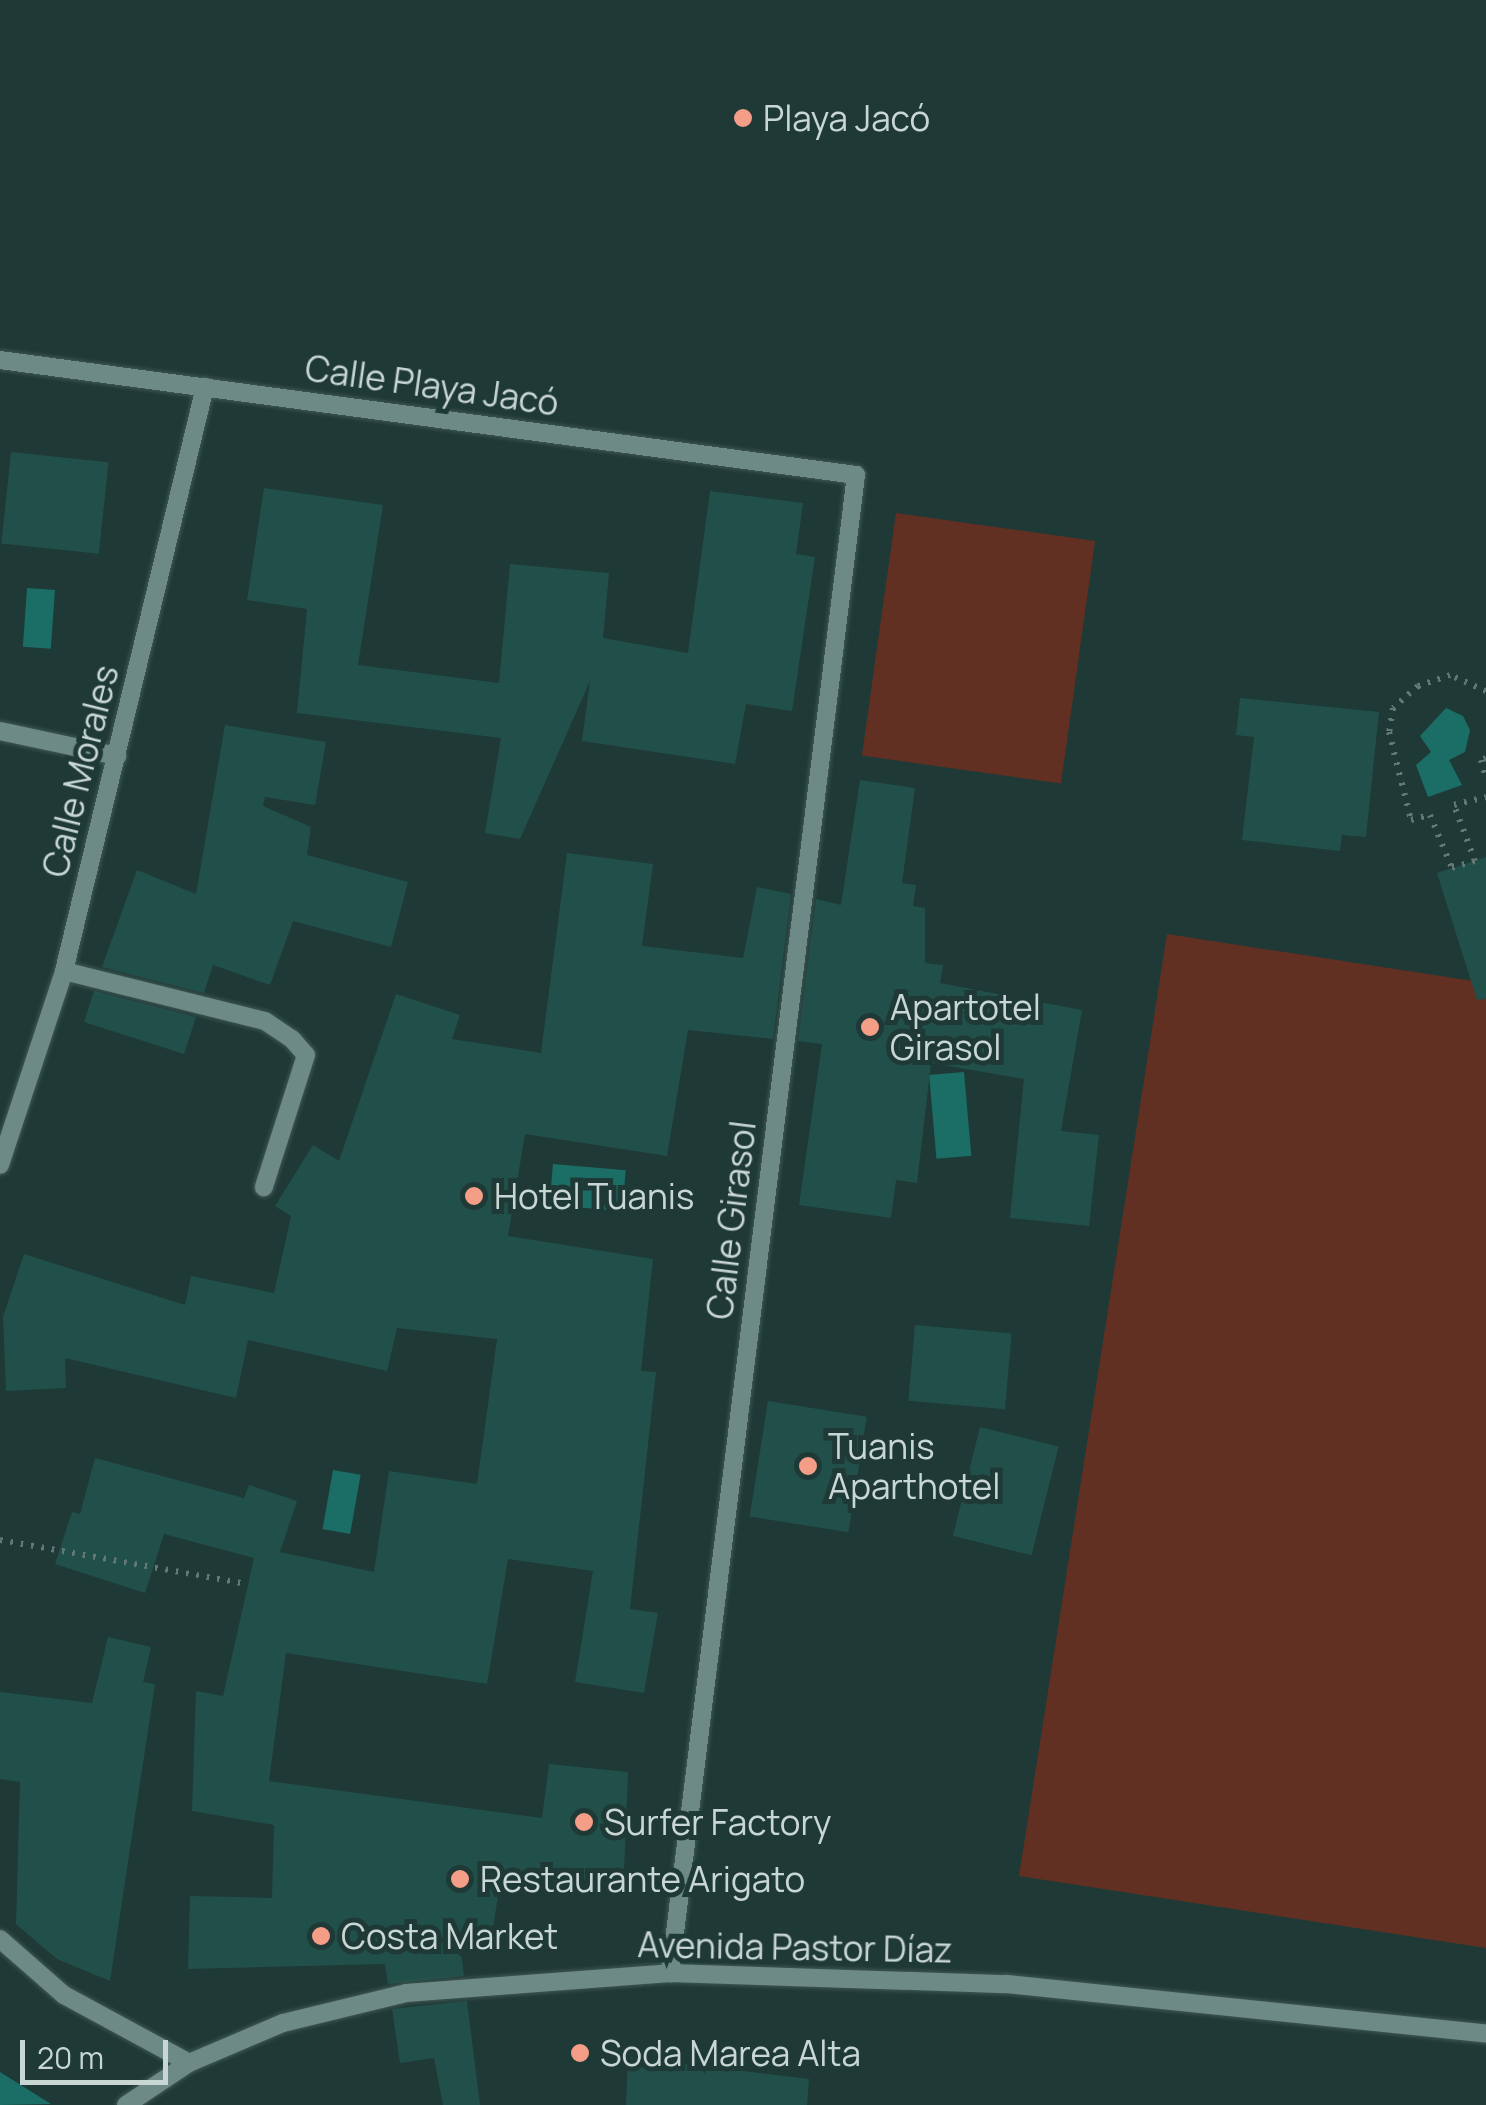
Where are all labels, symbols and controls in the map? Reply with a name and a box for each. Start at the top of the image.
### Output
place label: Playa Jacó [763,97,930,139]
marker: Playa Jacó [732,107,754,129]
street label: Calle Playa Jacó [303,346,561,424]
street label: Calle Morales [33,661,127,881]
place label: Apartotel Girasol [890,986,1041,1068]
marker: Apartotel Girasol [859,1016,881,1038]
street label: Calle Girasol [698,1118,764,1322]
place label: Hotel Tuanis [494,1175,694,1217]
marker: Hotel Tuanis [463,1185,485,1207]
place label: Tuanis Aparthotel [828,1425,1000,1507]
marker: Tuanis Aparthotel [797,1455,819,1477]
place label: Surfer Factory [604,1801,831,1843]
marker: Surfer Factory [573,1811,595,1833]
place label: Restaurante Arigato [480,1858,805,1900]
marker: Restaurante Arigato [449,1868,471,1890]
place label: Costa Market [341,1915,558,1957]
street label: Avenida Pastor Díaz [637,1923,953,1971]
marker: Costa Market [310,1925,332,1947]
scale bar [25,2020,172,2082]
place label: Soda Marea Alta [600,2032,861,2074]
text: 20 m [37,2037,104,2078]
marker: Soda Marea Alta [569,2042,591,2064]

